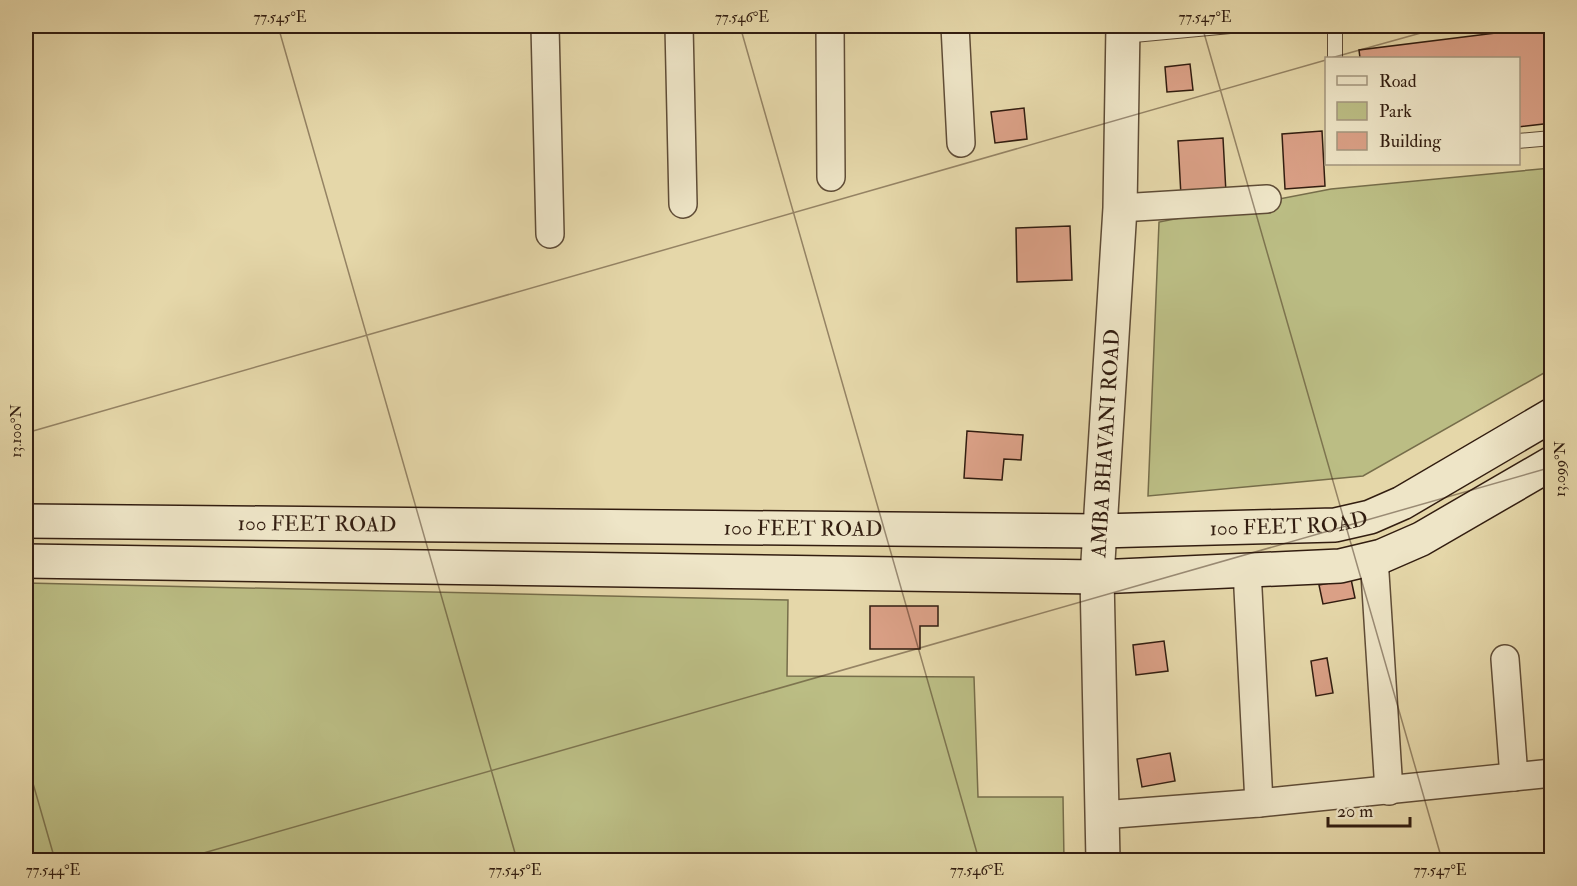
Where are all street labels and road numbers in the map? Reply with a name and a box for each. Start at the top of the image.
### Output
street label: AMBA BHAVANI ROAD [1085,328,1126,559]
street label: 100 FEET ROAD [1209,505,1371,542]
street label: 100 FEET ROAD [237,510,396,538]
street label: 100 FEET ROAD [723,515,882,543]

